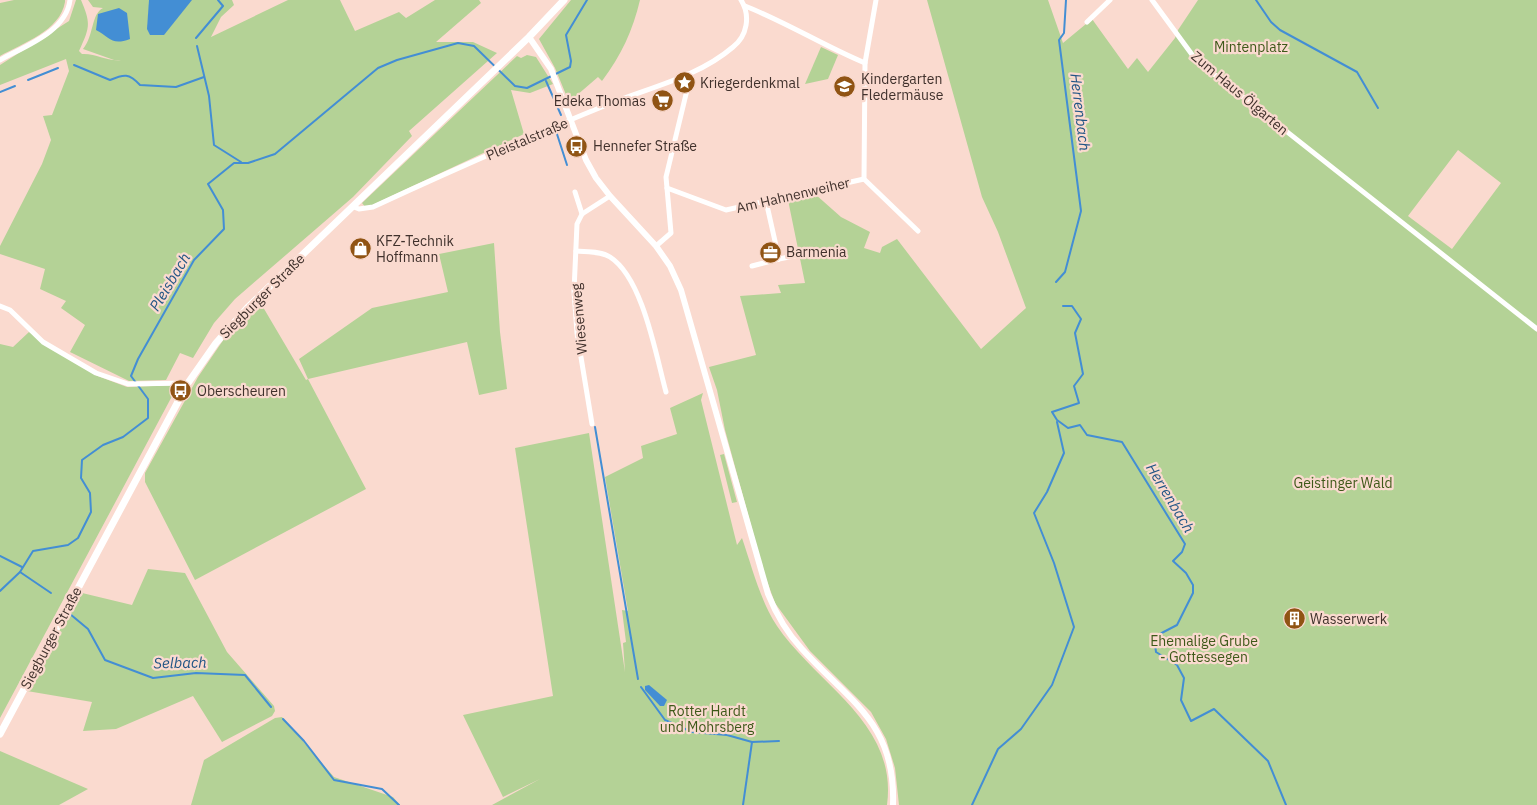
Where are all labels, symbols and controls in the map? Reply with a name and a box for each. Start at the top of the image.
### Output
park label: Mintenplatz [1214,38,1289,56]
street label: Zum Haus Ölgarten [1188,47,1292,139]
place label: Kindergarten Fledermäuse [861,70,944,104]
place icon: Kriegerdenkmal [672,71,696,95]
water label: Herrenbach [1066,72,1095,152]
place label: Kriegerdenkmal [700,74,800,92]
school or university icon: Kindergarten Fledermäuse [833,75,857,99]
supermarket icon: Edeka Thomas [650,89,674,113]
place label: Edeka Thomas [554,92,646,110]
street label: Pleistalstraße [483,114,571,164]
bus stop icon: Hennefer Straße [565,134,589,158]
place label: Hennefer Straße [593,137,697,155]
street label: Am Hahnenweiher [734,173,852,217]
place label: KFZ-Technik Hoffmann [376,232,454,266]
shop icon: KFZ-Technik Hoffmann [348,237,372,261]
office icon: Barmenia [758,240,782,264]
place label: Barmenia [786,243,847,261]
water label: Pleisbach [145,249,194,314]
street label: Siegburger Straße [216,249,309,342]
street label: Wiesenweg [567,282,591,356]
bus stop icon: Oberscheuren [169,379,193,403]
place label: Oberscheuren [197,382,286,400]
water label: Herrenbach [1142,459,1199,536]
park label: Geistinger Wald [1293,474,1393,492]
street label: Siegburger Straße [16,583,86,692]
building icon: Wasserwerk [1282,607,1306,631]
place label: Wasserwerk [1310,610,1388,628]
park label: Ehemalige Grube - Gottessegen [1150,632,1258,666]
water label: Selbach [153,653,207,672]
park label: Rotter Hardt und Mohrsberg [660,702,755,736]

